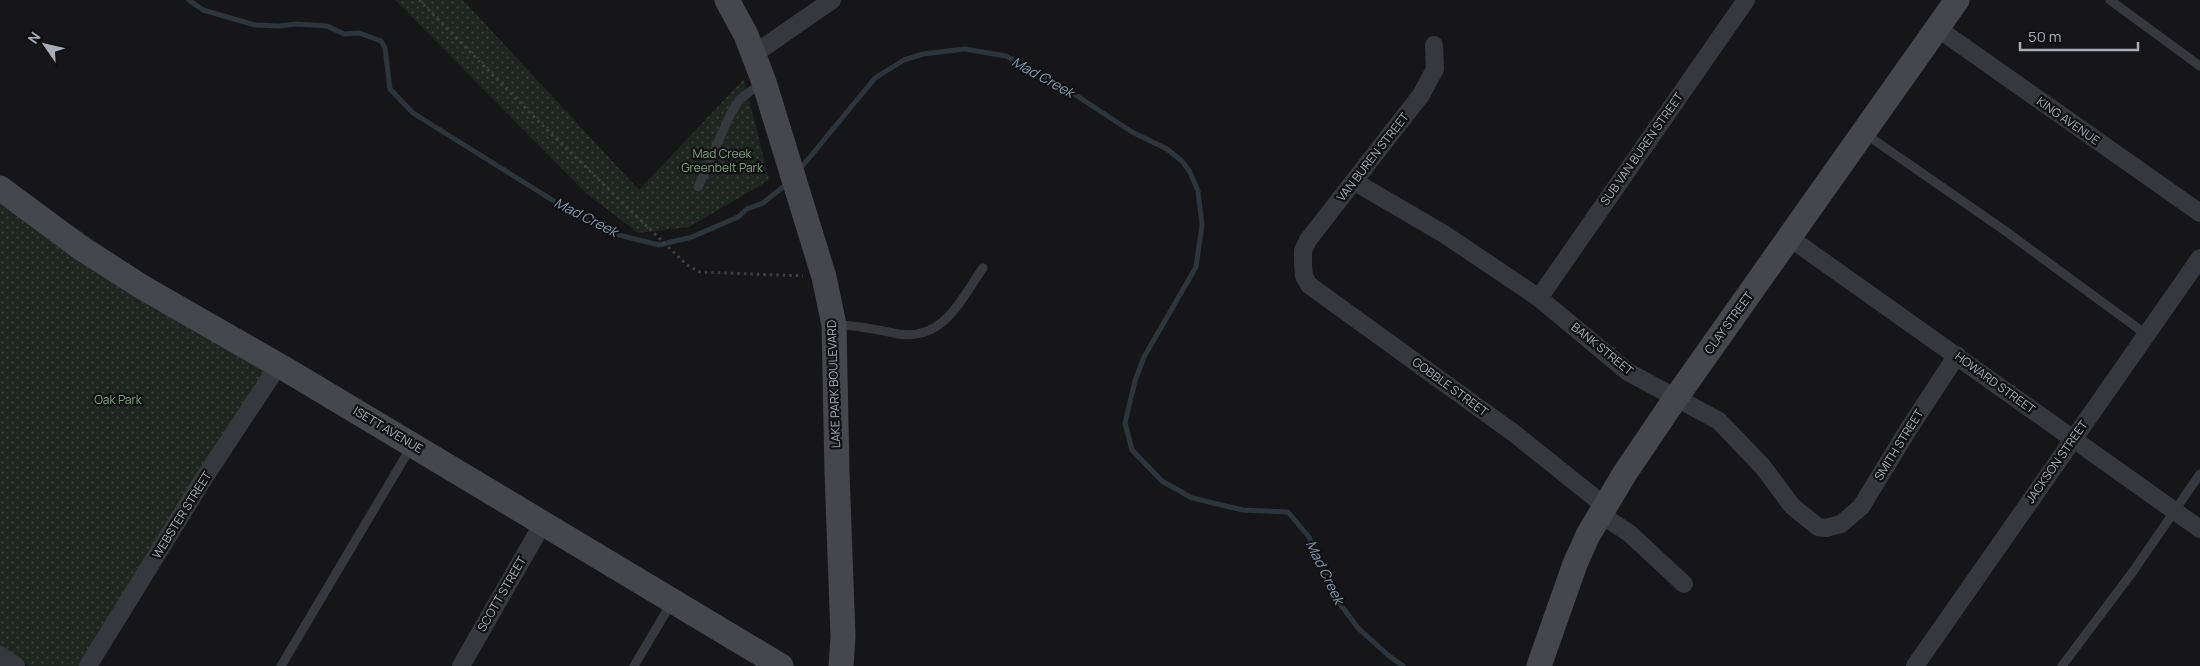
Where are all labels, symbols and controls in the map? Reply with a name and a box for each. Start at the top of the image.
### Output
north arrow [20,20,70,70]
scale bar [2020,20,2138,52]
text: 50 m [2028,26,2062,47]
text: N [23,28,44,47]
water label: Mad Creek [1009,52,1080,103]
street label: SUB VAN BUREN STREET [1596,88,1687,208]
street label: KING AVENUE [2033,93,2103,149]
street label: VAN BUREN STREET [1333,108,1413,205]
park label: Mad Creek Greenbelt Park [681,145,764,176]
water label: Mad Creek [551,192,623,242]
street label: CLAY STREET [1700,287,1757,357]
street label: BANK STREET [1568,318,1638,379]
street label: LAKE PARK BOULEVARD [823,320,844,448]
street label: HOWARD STREET [1952,348,2040,418]
street label: GOBBLE STREET [1409,353,1492,420]
park label: Oak Park [94,391,143,408]
street label: ISETT AVENUE [350,402,426,457]
street label: SMITH STREET [1870,405,1928,484]
street label: JACKSON STREET [2022,416,2092,507]
street label: WEBSTER STREET [148,467,216,562]
water label: Mad Creek [1302,537,1350,609]
street label: SCOTT STREET [473,552,530,635]

